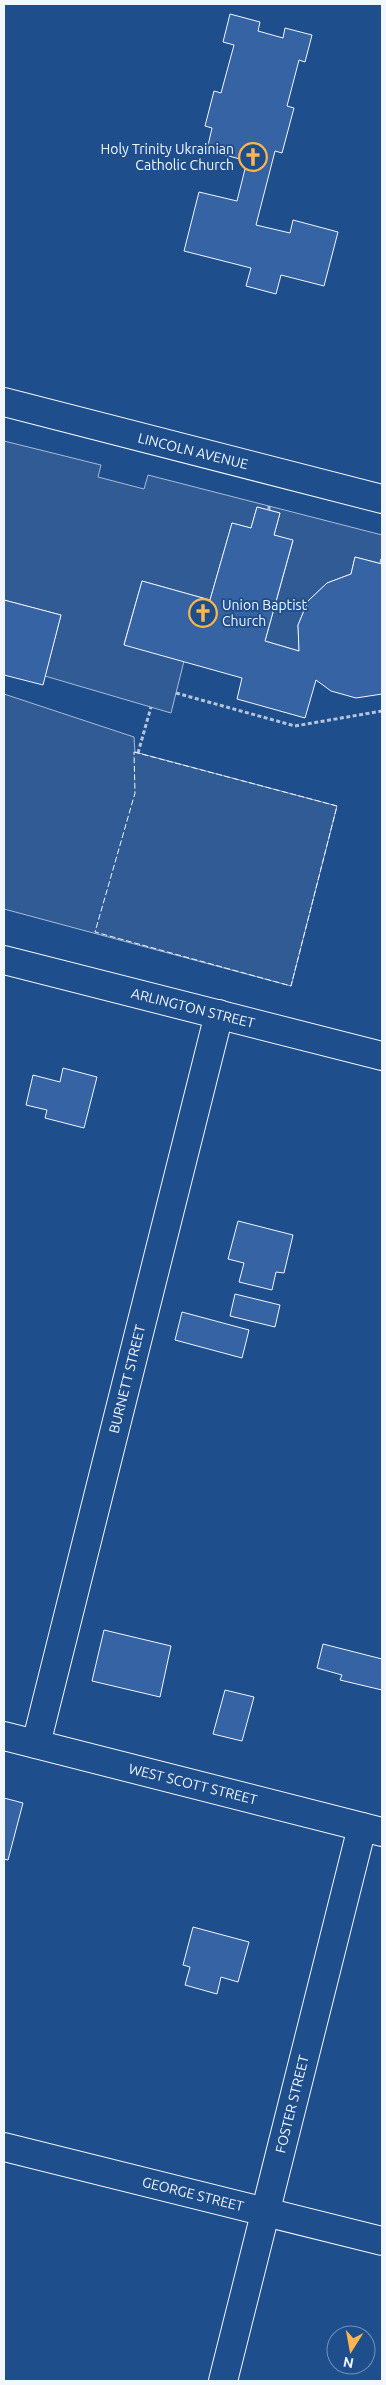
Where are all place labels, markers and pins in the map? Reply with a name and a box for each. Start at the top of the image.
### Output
place label: Holy Trinity Ukrainian Catholic Church [100,141,234,173]
church icon: Holy Trinity Ukrainian Catholic Church [238,142,268,172]
place label: Union Baptist Church [222,597,308,629]
church icon: Union Baptist Church [188,598,218,628]

